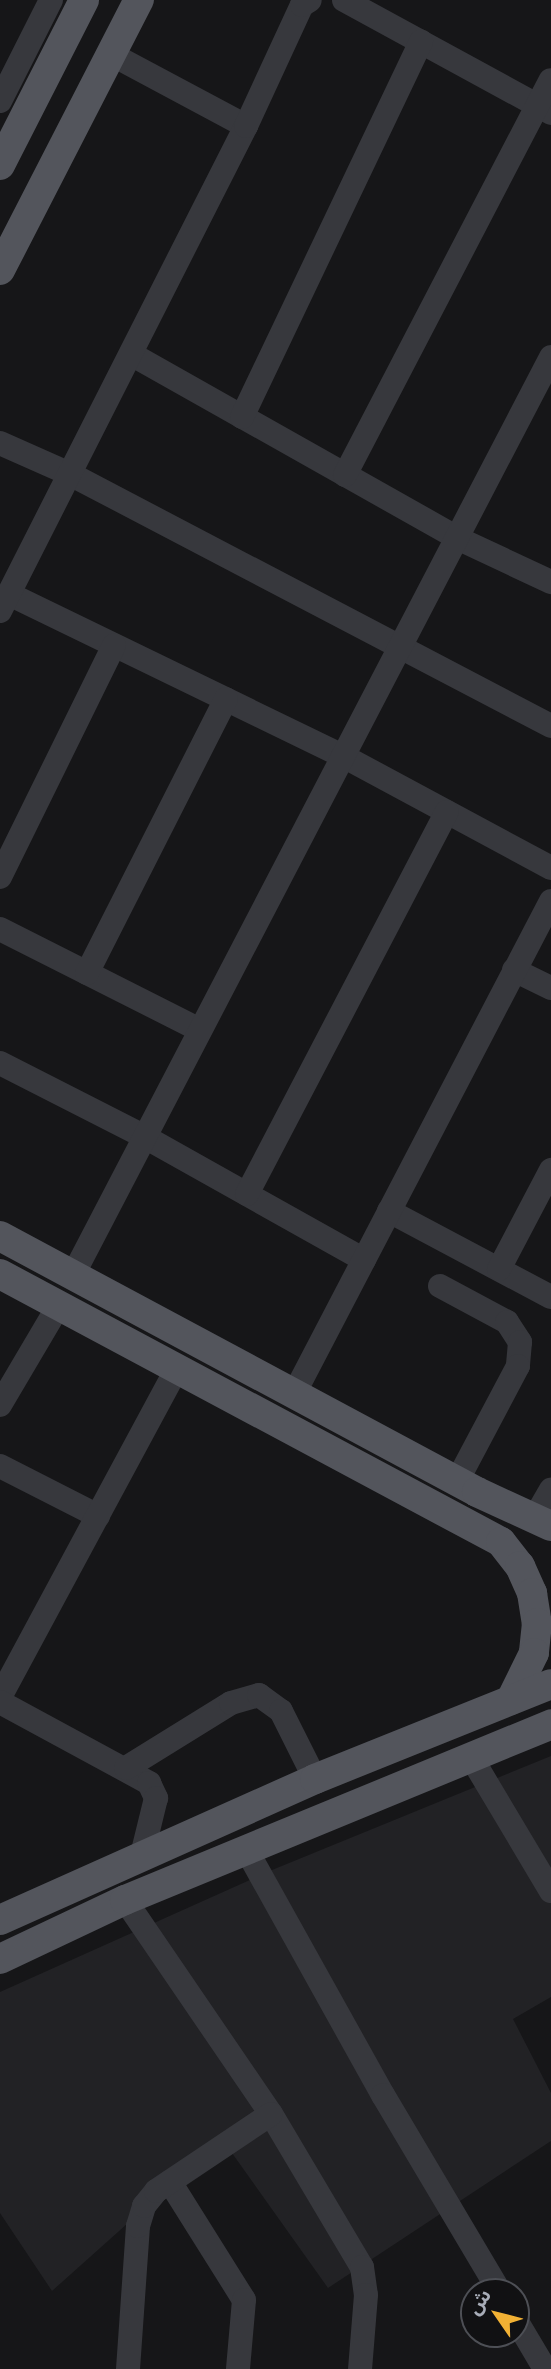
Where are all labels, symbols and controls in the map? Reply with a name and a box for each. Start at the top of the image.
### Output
north arrow [460,2278,530,2348]
text: ش [462,2285,496,2319]

